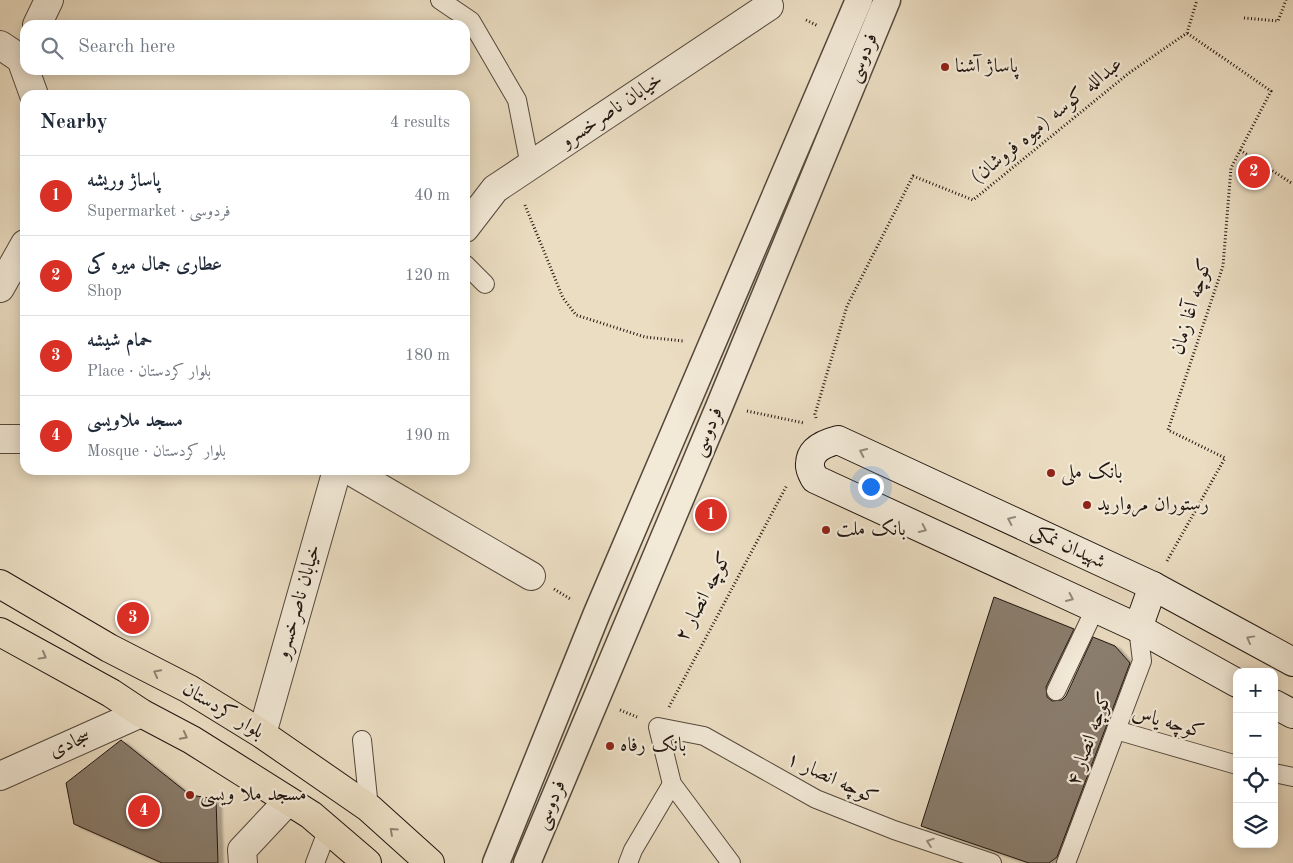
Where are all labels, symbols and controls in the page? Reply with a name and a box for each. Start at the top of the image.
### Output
search box [20,20,470,75]
street label: فردوسی [844,31,885,87]
icon: search [38,34,66,62]
text: Search here [78,38,175,57]
place label: پاساژ آشنا [955,53,1019,80]
street label: عبدالله کوسه (میوه فروشان) [967,53,1127,189]
marker: پاساژ آشنا [939,61,951,73]
street label: خیابان ناصرخسرو [556,70,668,155]
text: Nearby [40,112,108,133]
text: 4 results [390,115,450,131]
pin: 2 [1238,153,1270,191]
text: پاساژ وریشه [87,172,160,191]
text: 1 [51,188,61,204]
text: 40 m [414,188,450,204]
text: Supermarket · فردوسی [87,204,231,220]
street label: کوچه آغا زمان [1164,255,1218,358]
text: عطاری جمال میره کی [87,256,222,275]
text: 2 [51,268,61,284]
text: 120 m [405,268,450,284]
text: Shop [87,284,122,300]
text: حمام شیشه [87,332,153,351]
text: 3 [51,348,61,364]
text: 180 m [405,348,450,364]
text: Place · بلوار کردستان [87,364,211,380]
street label: فردوسی [689,405,730,461]
text: مسجد ملاویسی [87,412,183,431]
text: 4 [51,428,61,444]
text: 190 m [405,428,450,444]
text: Mosque · بلوار کردستان [87,444,226,460]
one-way arrow [859,448,868,458]
place label: بانک ملی [1061,461,1122,486]
marker: بانک ملی [1045,467,1057,479]
your location [858,474,884,500]
place label: رستوران مروارید [1097,495,1209,517]
pin: 1 [695,496,727,534]
marker: رستوران مروارید [1081,499,1093,511]
one-way arrow [1007,516,1016,527]
place label: بانک ملت [836,518,906,540]
street label: شهیدان نمکی [1027,520,1109,575]
one-way arrow [917,523,926,533]
marker: بانک ملت [820,524,832,536]
street label: خیابان ناصرخسرو [273,543,327,664]
street label: کوچه انصار ۲ [671,549,738,646]
one-way arrow [1065,591,1074,602]
pin: 3 [117,599,149,637]
one-way arrow [1247,635,1256,645]
one-way arrow [37,650,46,660]
map controls [1233,668,1278,848]
button: + [1233,668,1278,713]
one-way arrow [153,669,162,679]
street label: بلوار کردستان [178,677,268,744]
street label: کوچه انصار ۴ [1063,689,1118,789]
street label: کوچه یاس [1129,702,1206,745]
button: − [1233,713,1278,758]
street label: سجادی [46,726,94,762]
one-way arrow [179,730,188,740]
place label: بانک رفاه [620,734,686,756]
marker: بانک رفاه [604,740,616,752]
street label: کوچه انصار ۱ [783,748,881,811]
button: locate [1233,758,1278,803]
street label: فردوسی [532,778,573,834]
place label: مسجد ملا ویسی [200,785,307,808]
marker: مسجد ملا ویسی [184,789,196,801]
pin: 4 [128,792,160,830]
button: layers [1233,803,1278,848]
one-way arrow [390,827,399,836]
one-way arrow [926,838,934,848]

